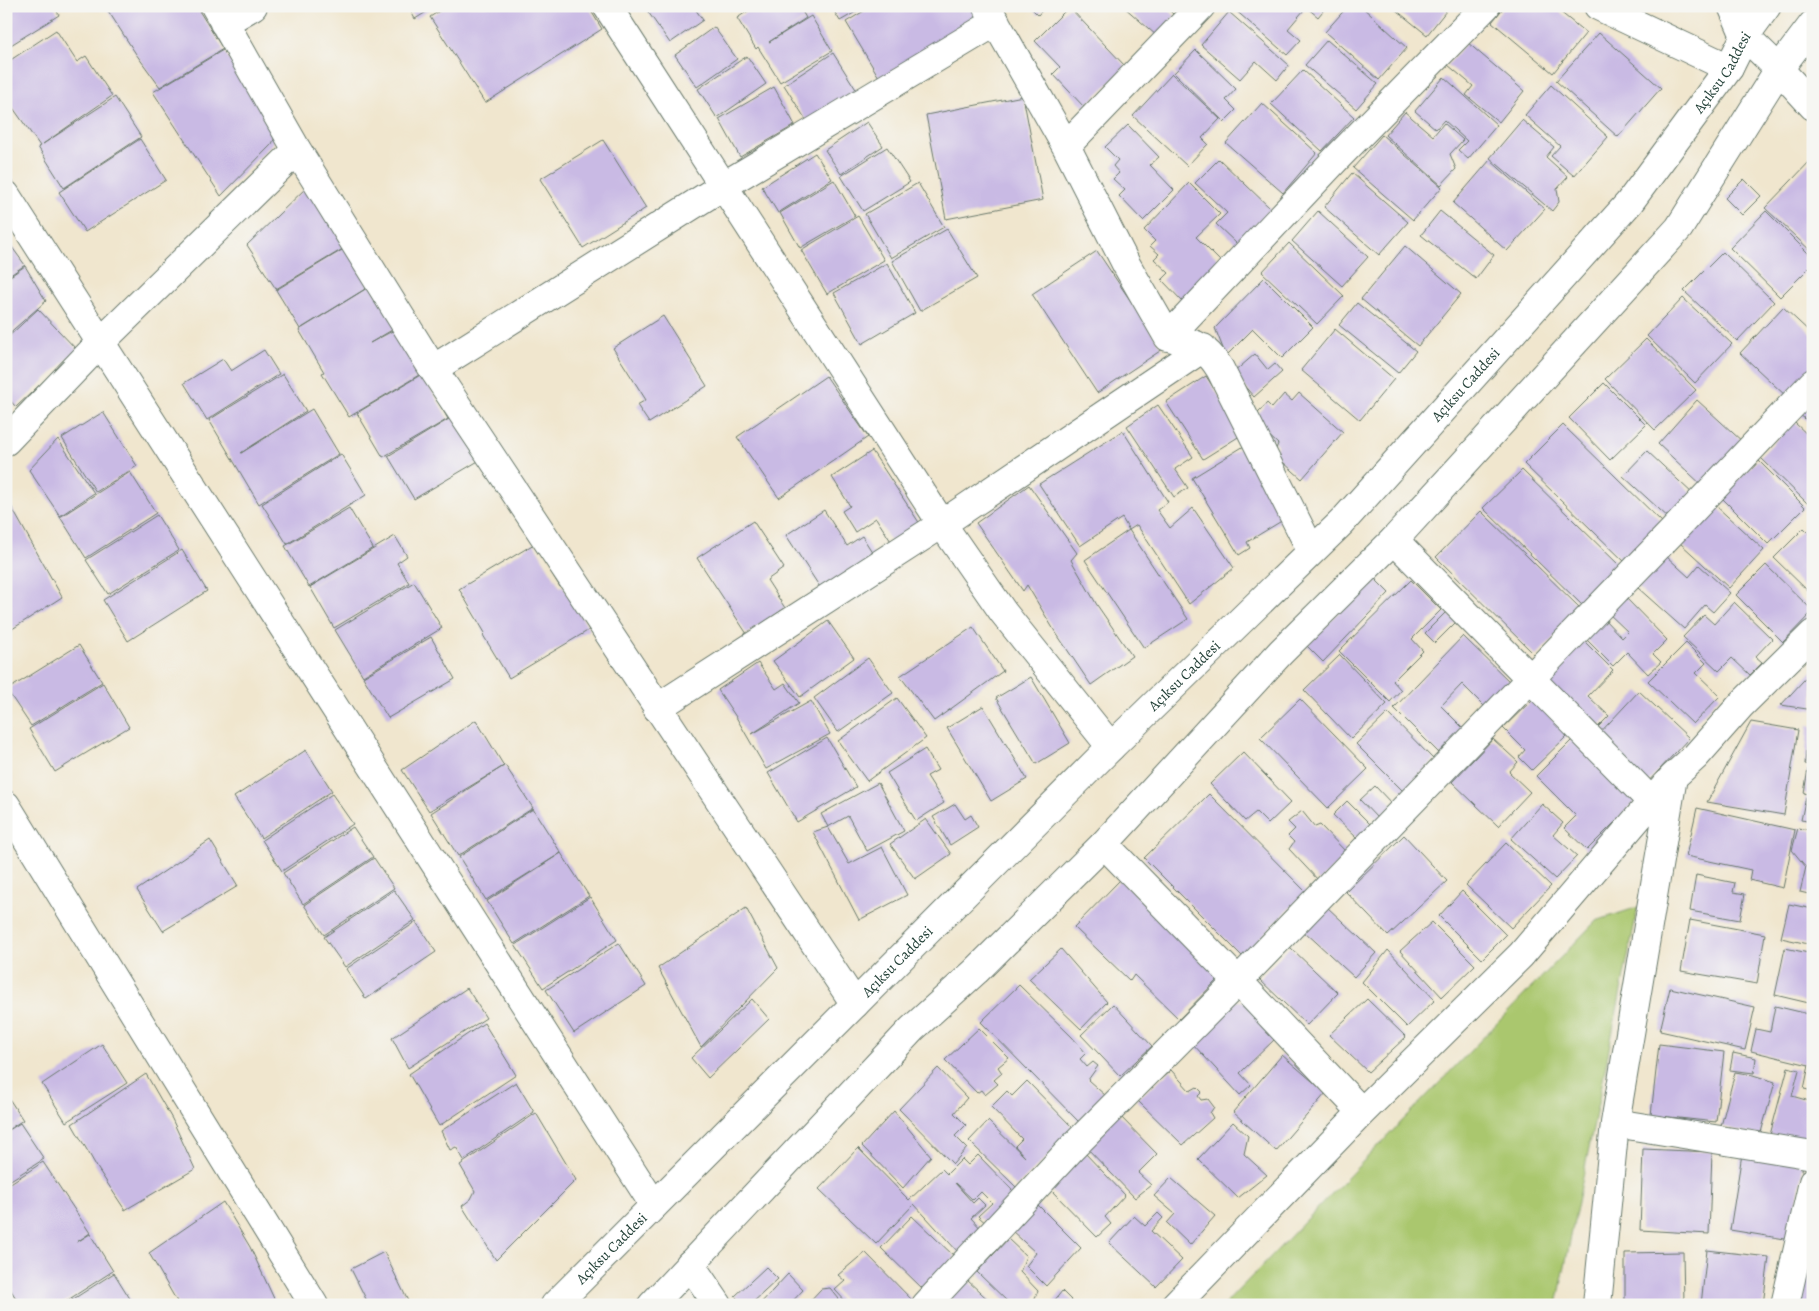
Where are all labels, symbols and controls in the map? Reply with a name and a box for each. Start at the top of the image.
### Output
street label: Açıksu Caddesi [1688,27,1755,118]
street label: Açıksu Caddesi [1426,343,1504,427]
street label: Açıksu Caddesi [1143,636,1225,716]
street label: Açıksu Caddesi [857,921,937,1002]
street label: Açıksu Caddesi [571,1208,651,1289]

